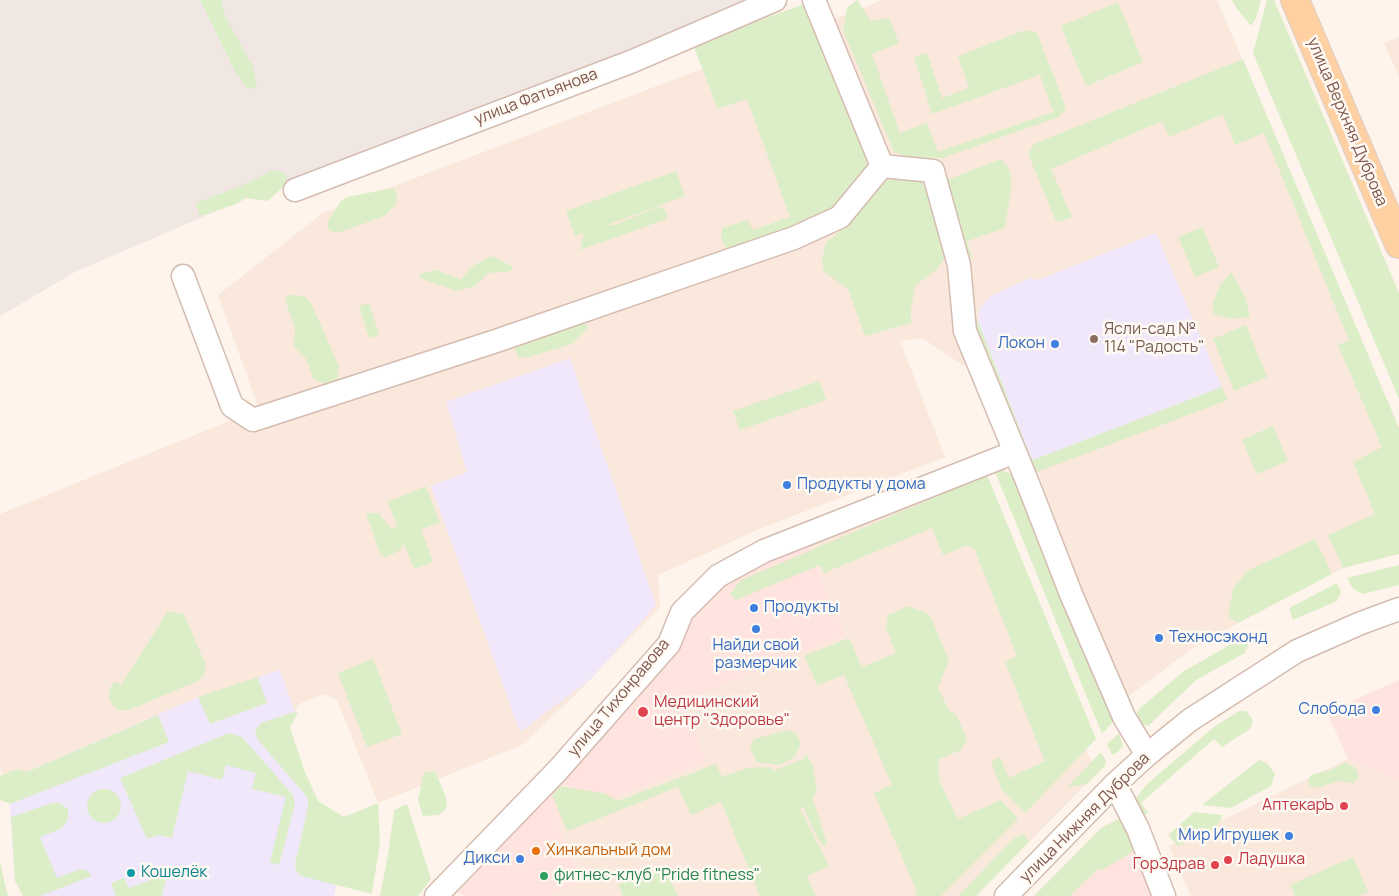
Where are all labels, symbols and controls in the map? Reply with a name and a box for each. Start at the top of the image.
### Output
street label: улица Верхняя Дуброва [1303,35,1391,209]
street label: улица Фатьянова [472,65,600,129]
place label: Ясли-сад № 114 "Радость" [1104,320,1205,358]
marker: Ясли-сад № 114 "Радость" [1088,333,1100,345]
place label: Локон [998,334,1045,354]
marker: Локон [1049,338,1061,350]
place label: Продукты у дома [797,475,926,495]
marker: Продукты у дома [781,479,793,491]
place label: Продукты [764,598,839,618]
marker: Продукты [748,602,760,614]
marker: Найди свой размерчик [750,623,762,635]
place label: Техносэконд [1169,628,1268,648]
marker: Техносэконд [1153,632,1165,644]
street label: улица Тихонравова [564,635,674,761]
place label: Найди свой размерчик [713,636,799,674]
place label: Медицинский центр "Здоровье" [654,693,790,731]
place label: Слобода [1299,700,1366,720]
marker: Слобода [1370,704,1382,716]
marker: Медицинский центр "Здоровье" [636,705,650,719]
street label: улица Нижняя Дуброва [1016,749,1154,887]
place label: АптекарЪ [1262,796,1334,816]
marker: АптекарЪ [1338,800,1350,812]
place label: Мир Игрушек [1178,826,1279,846]
marker: Мир Игрушек [1283,830,1295,842]
place label: Хинкальный дом [546,841,671,861]
marker: Хинкальный дом [530,845,542,857]
place label: Дикси [463,849,510,869]
place label: Ладушка [1238,850,1305,870]
marker: Дикси [514,853,526,865]
marker: Ладушка [1222,854,1234,866]
place label: ГорЗдрав [1133,855,1205,875]
marker: ГорЗдрав [1209,859,1221,871]
place label: Кошелёк [141,863,207,883]
place label: фитнес-клуб "Pride fitness" [554,866,760,886]
marker: Кошелёк [125,867,137,879]
marker: фитнес-клуб "Pride fitness" [538,870,550,882]

